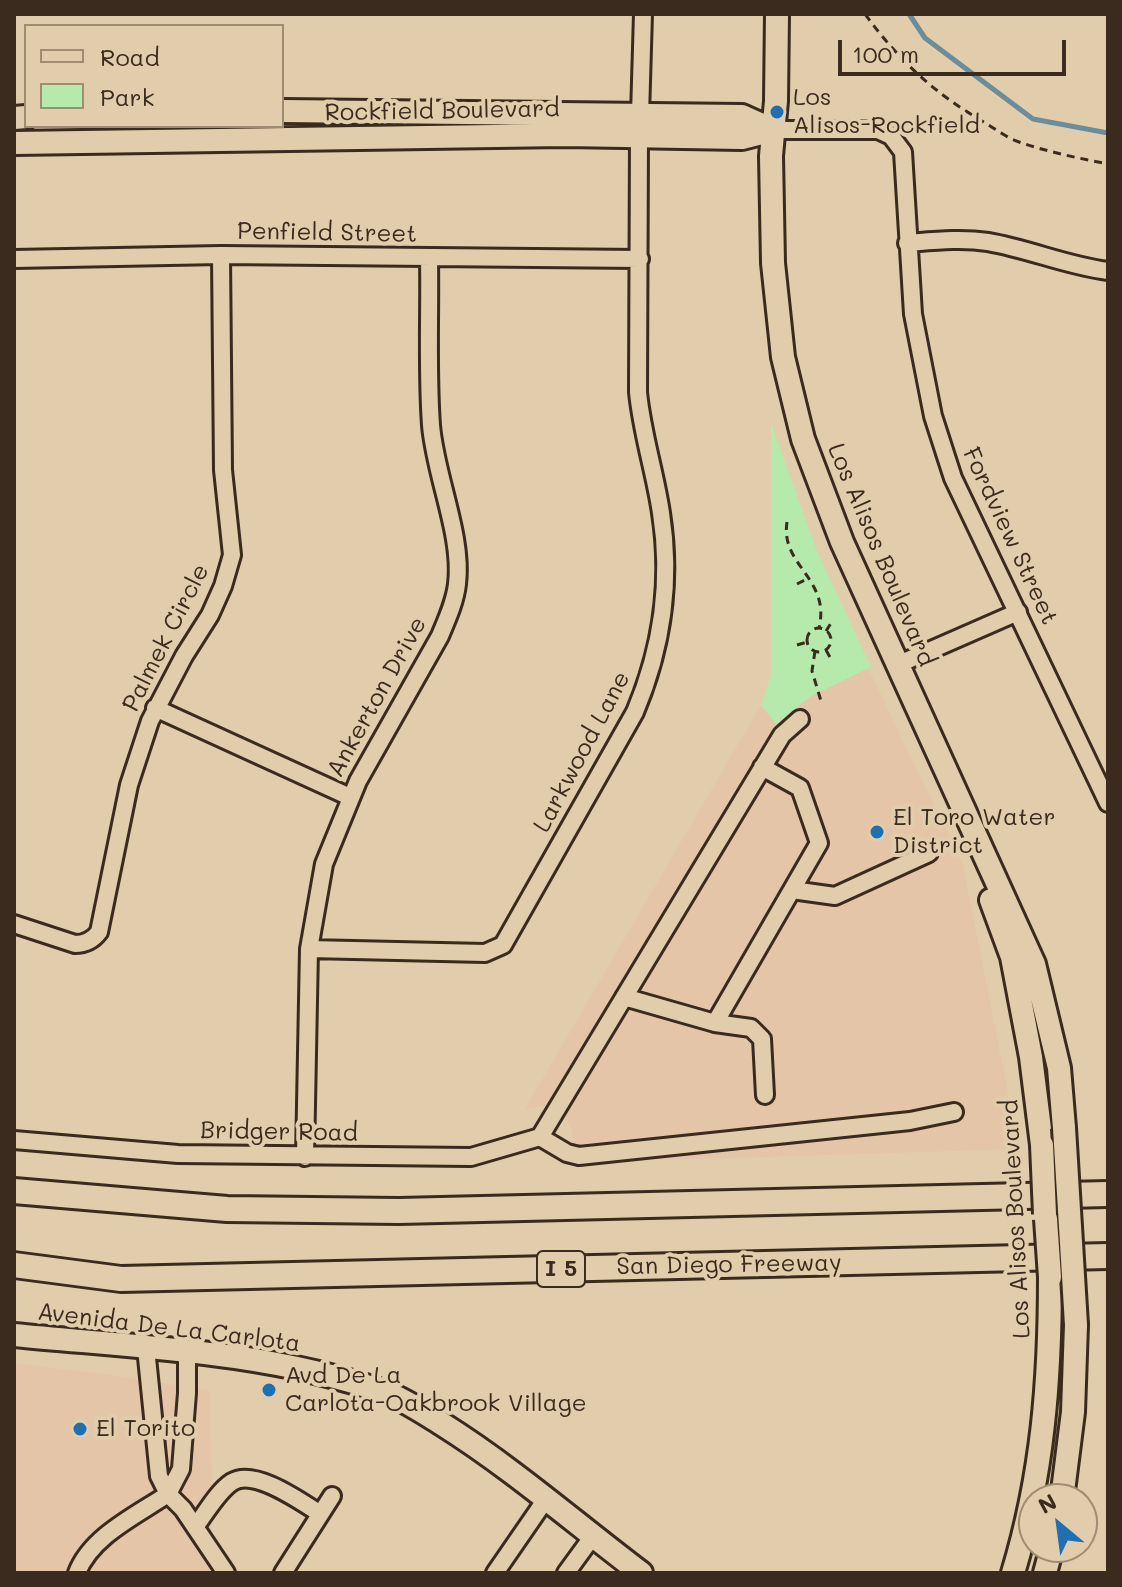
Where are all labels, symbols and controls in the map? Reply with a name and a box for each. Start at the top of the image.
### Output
legend [24,24,284,128]
scale bar [842,24,1070,74]
text: 100 m [852,38,919,69]
text: Road [100,41,160,72]
text: Park [100,81,154,112]
place label: Los Alisos-Rockfield [793,84,980,140]
street label: Rockfield Boulevard [324,95,560,127]
marker: Los Alisos-Rockfield [768,103,786,121]
street label: Penfield Street [237,217,417,249]
street label: Los Alisos Boulevard [821,439,941,671]
street label: Fordview Street [956,443,1064,629]
street label: Palmek Circle [116,559,216,717]
street label: Ankerton Drive [321,612,433,782]
street label: Larkwood Lane [527,667,637,837]
place label: El Toro Water District [893,804,1056,860]
marker: El Toro Water District [868,823,886,841]
street label: Los Alisos Boulevard [995,1099,1037,1339]
street label: Bridger Road [200,1116,358,1148]
street label: San Diego Freeway [616,1249,842,1281]
road number: I 5 [537,1251,585,1287]
street label: Avenida De La Carlota [36,1298,302,1358]
place label: Avd De La Carlota-Oakbrook Village [285,1362,587,1418]
marker: Avd De La Carlota-Oakbrook Village [260,1381,278,1399]
place label: El Torito [96,1415,195,1443]
marker: El Torito [71,1420,89,1438]
north arrow [1018,1483,1098,1563]
text: N [1033,1487,1061,1520]

